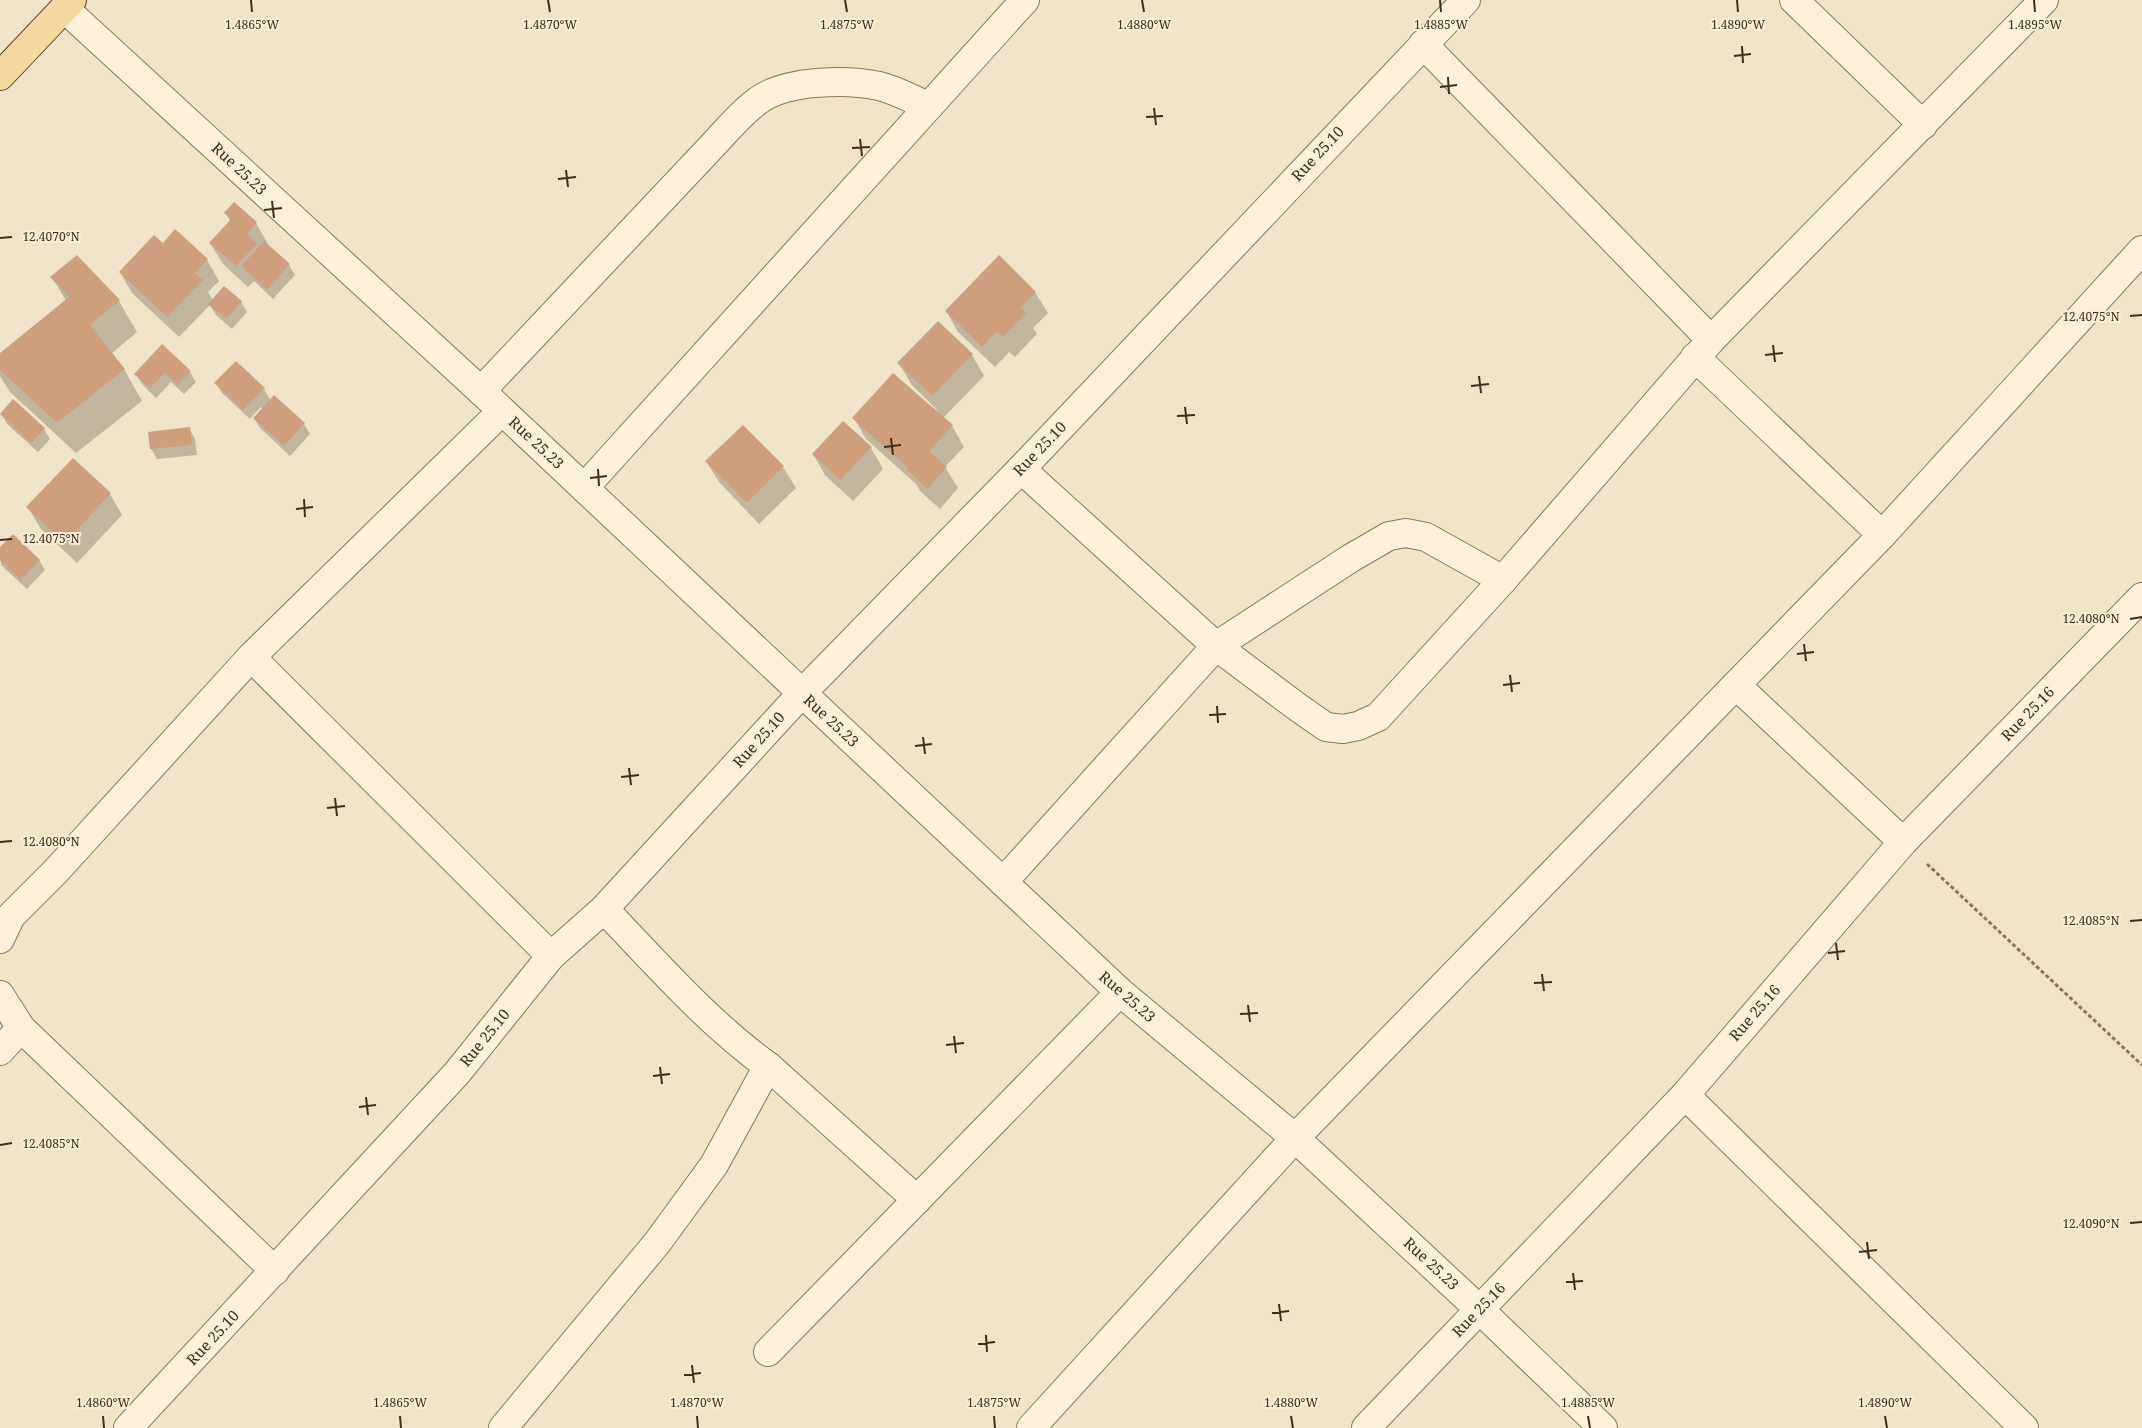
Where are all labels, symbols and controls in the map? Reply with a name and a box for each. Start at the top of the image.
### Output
text: 1.4865°W [225,16,279,33]
text: 1.4870°W [523,16,577,33]
text: 1.4875°W [820,16,874,33]
text: 1.4880°W [1117,16,1171,33]
text: 1.4885°W [1414,16,1468,33]
text: 1.4890°W [1711,16,1765,33]
text: 1.4895°W [2008,16,2062,33]
street label: Rue 25.10 [1287,121,1348,185]
street label: Rue 25.23 [208,138,272,199]
text: 12.4070°N [22,228,80,245]
text: 12.4075°N [2062,308,2120,325]
street label: Rue 25.23 [505,412,569,473]
street label: Rue 25.10 [1008,417,1070,480]
text: 12.4075°N [22,530,80,547]
text: 12.4080°N [2062,610,2120,627]
street label: Rue 25.16 [1996,682,2058,745]
street label: Rue 25.23 [800,690,864,751]
street label: Rue 25.10 [728,707,789,772]
text: 12.4080°N [22,833,80,850]
text: 12.4085°N [2062,912,2120,929]
street label: Rue 25.23 [1095,966,1160,1026]
street label: Rue 25.16 [1724,980,1784,1045]
street label: Rue 25.10 [455,1004,514,1070]
text: 12.4085°N [22,1135,80,1152]
text: 12.4090°N [2062,1215,2120,1232]
street label: Rue 25.23 [1400,1233,1464,1294]
street label: Rue 25.16 [1447,1278,1509,1341]
street label: Rue 25.10 [182,1305,243,1369]
text: 1.4860°W [76,1394,130,1411]
text: 1.4865°W [373,1394,427,1411]
text: 1.4870°W [670,1394,724,1411]
text: 1.4875°W [967,1394,1021,1411]
text: 1.4880°W [1264,1394,1318,1411]
text: 1.4885°W [1561,1394,1615,1411]
text: 1.4890°W [1858,1394,1912,1411]

